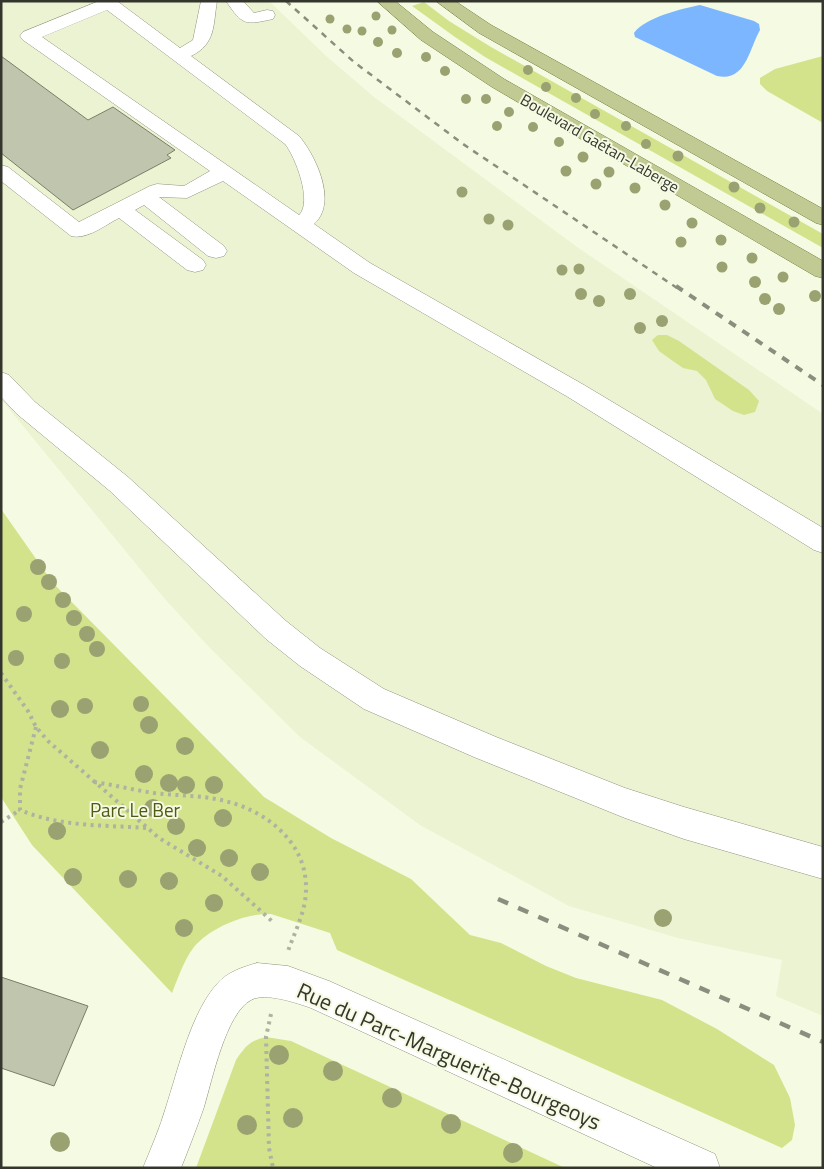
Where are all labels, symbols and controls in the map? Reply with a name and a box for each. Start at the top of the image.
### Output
street label: Boulevard Gaétan-Laberge [516,88,684,198]
park label: Parc Le Ber [90,795,181,824]
street label: Rue du Parc-Marguerite-Bourgeoys [291,973,607,1139]

